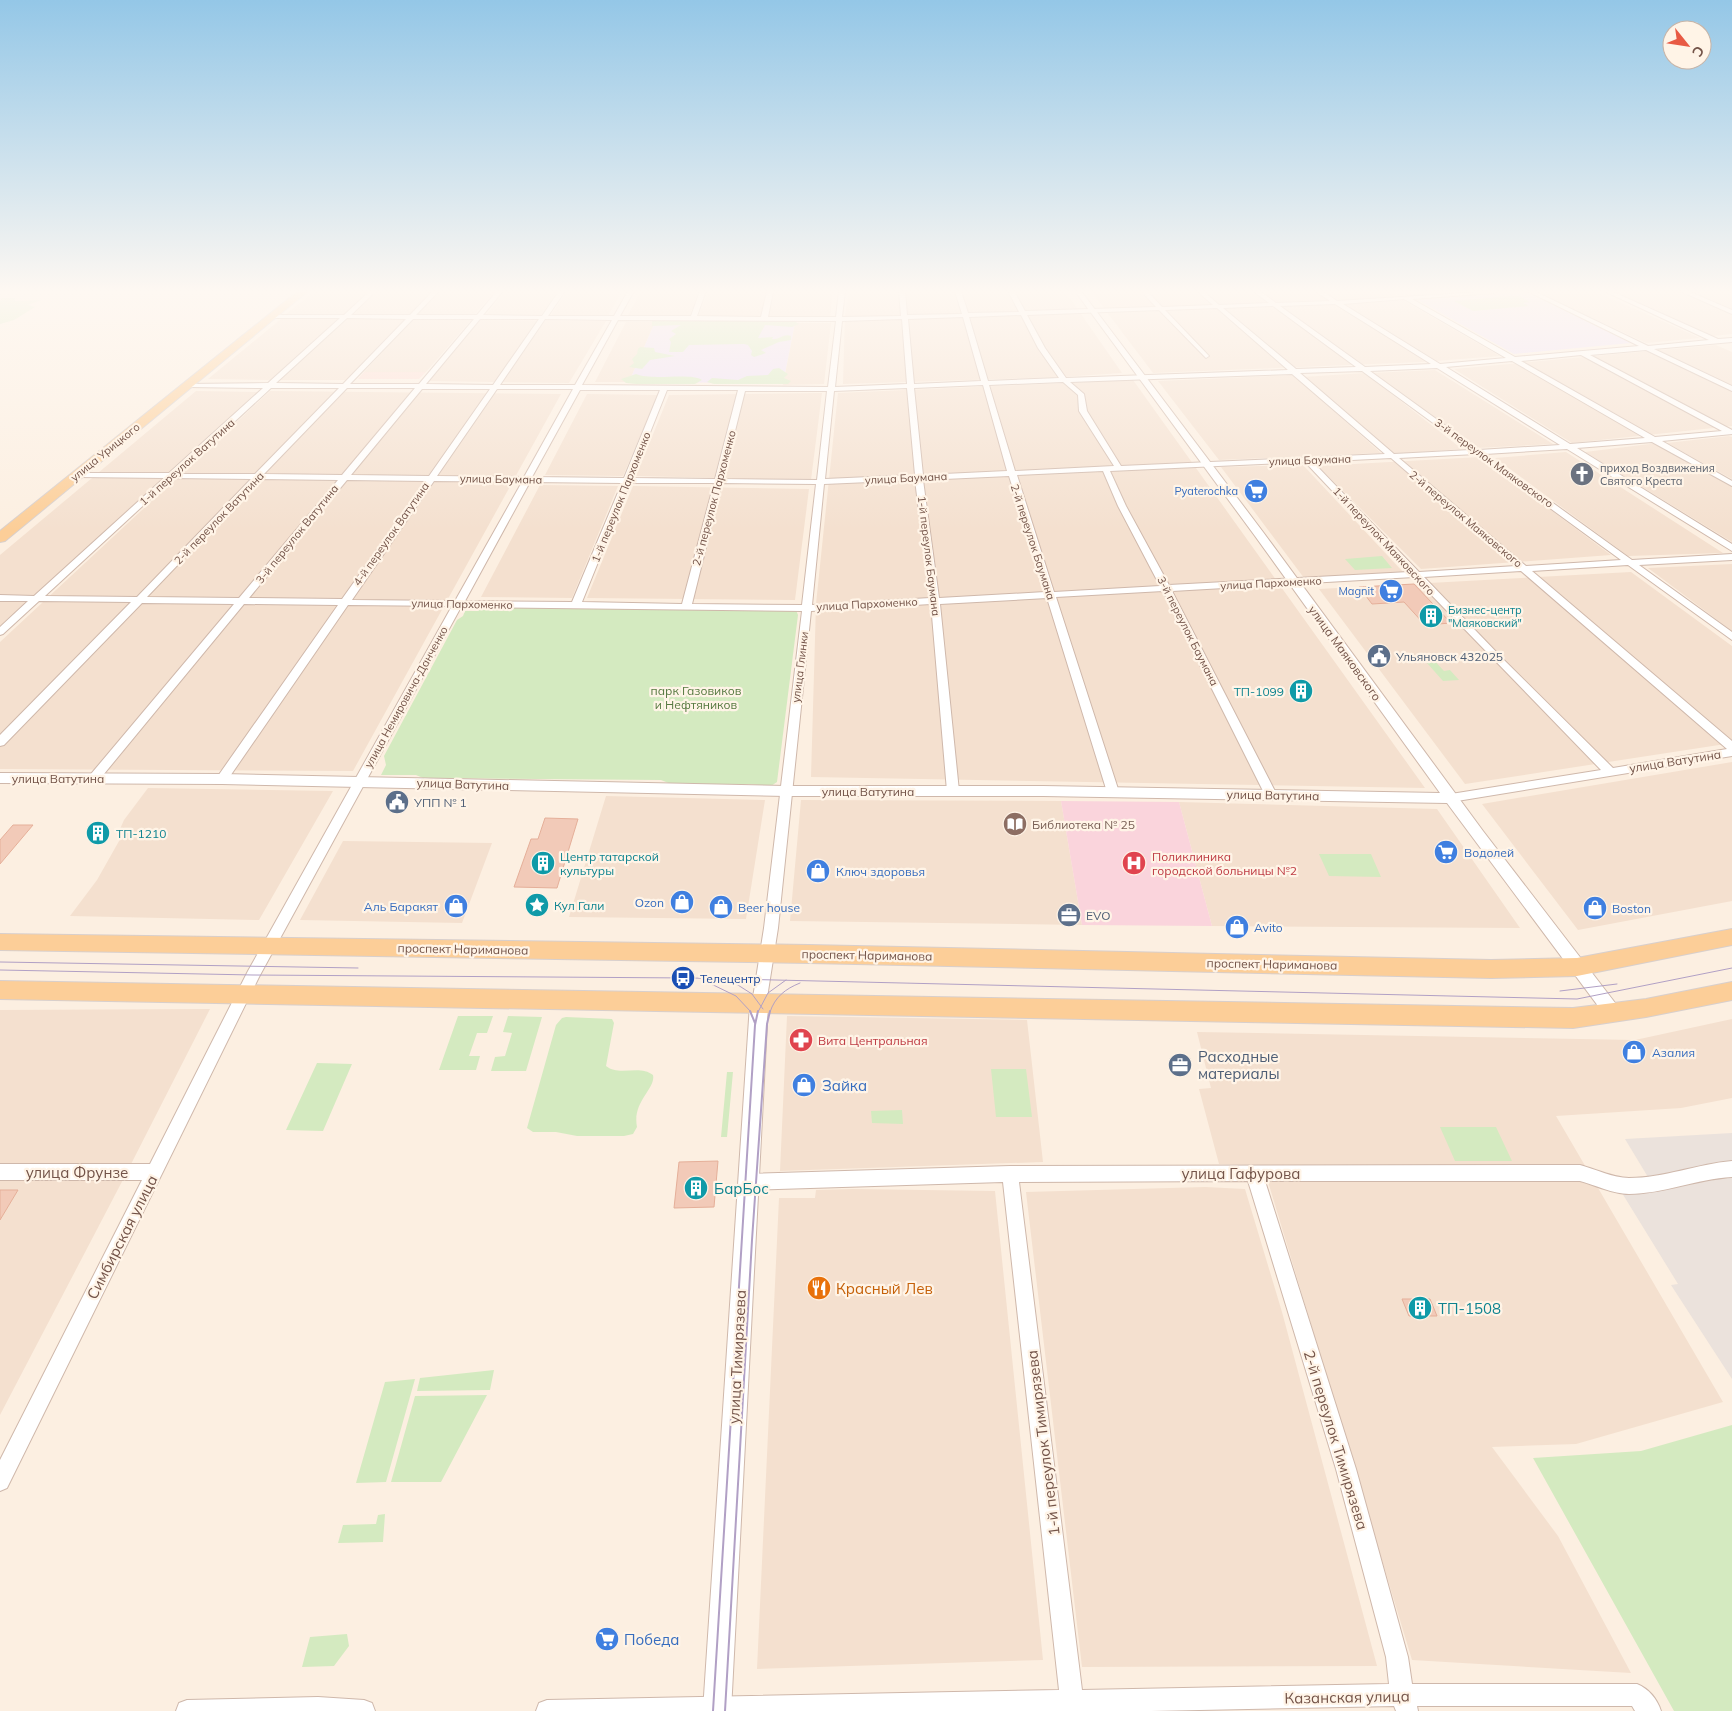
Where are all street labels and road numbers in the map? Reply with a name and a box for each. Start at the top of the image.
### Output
street label: 3-й переулок Маяковского [1432,415,1556,511]
street label: 1-й переулок Ватутина [136,416,238,508]
street label: улица Урицкого [67,420,143,484]
street label: 2-й переулок Пархоменко [689,429,739,567]
street label: 1-й переулок Пархоменко [588,430,654,564]
street label: улица Баумана [1269,452,1351,468]
street label: 2-й переулок Маяковского [1407,468,1525,570]
street label: 2-й переулок Ватутина [171,469,267,567]
street label: улица Баумана [864,469,948,487]
street label: улица Баумана [460,471,542,487]
street label: 4-й переулок Ватутина [350,479,432,589]
street label: 3-й переулок Ватутина [253,482,341,586]
street label: 2-й переулок Баумана [1008,482,1058,602]
street label: 1-й переулок Маяковского [1330,484,1438,598]
street label: 1-й переулок Баумана [915,495,943,617]
street label: улица Пархоменко [1220,573,1322,593]
street label: 3-й переулок Баумана [1154,574,1222,688]
street label: улица Пархоменко [816,594,918,614]
street label: улица Пархоменко [411,596,513,612]
street label: улица Маяковского [1305,602,1385,704]
street label: улица Немировича-Данченко [361,624,451,770]
street label: улица Глинки [789,631,811,703]
street label: улица Ватутина [1628,746,1722,776]
street label: улица Ватутина [12,771,104,786]
street label: улица Ватутина [416,775,510,793]
street label: улица Ватутина [822,784,914,799]
street label: улица Ватутина [1227,787,1319,803]
street label: проспект Нариманова [397,940,529,958]
street label: проспект Нариманова [801,946,933,964]
street label: проспект Нариманова [1206,955,1338,973]
street label: улица Фрунзе [26,1163,128,1182]
street label: улица Гафурова [1182,1164,1300,1183]
street label: Симбирская улица [82,1172,162,1302]
street label: улица Тимирязева [724,1289,750,1425]
street label: 2-й переулок Тимирязева [1300,1348,1372,1532]
street label: 1-й переулок Тимирязева [1022,1349,1064,1537]
street label: Казанская улица [1284,1686,1410,1708]

